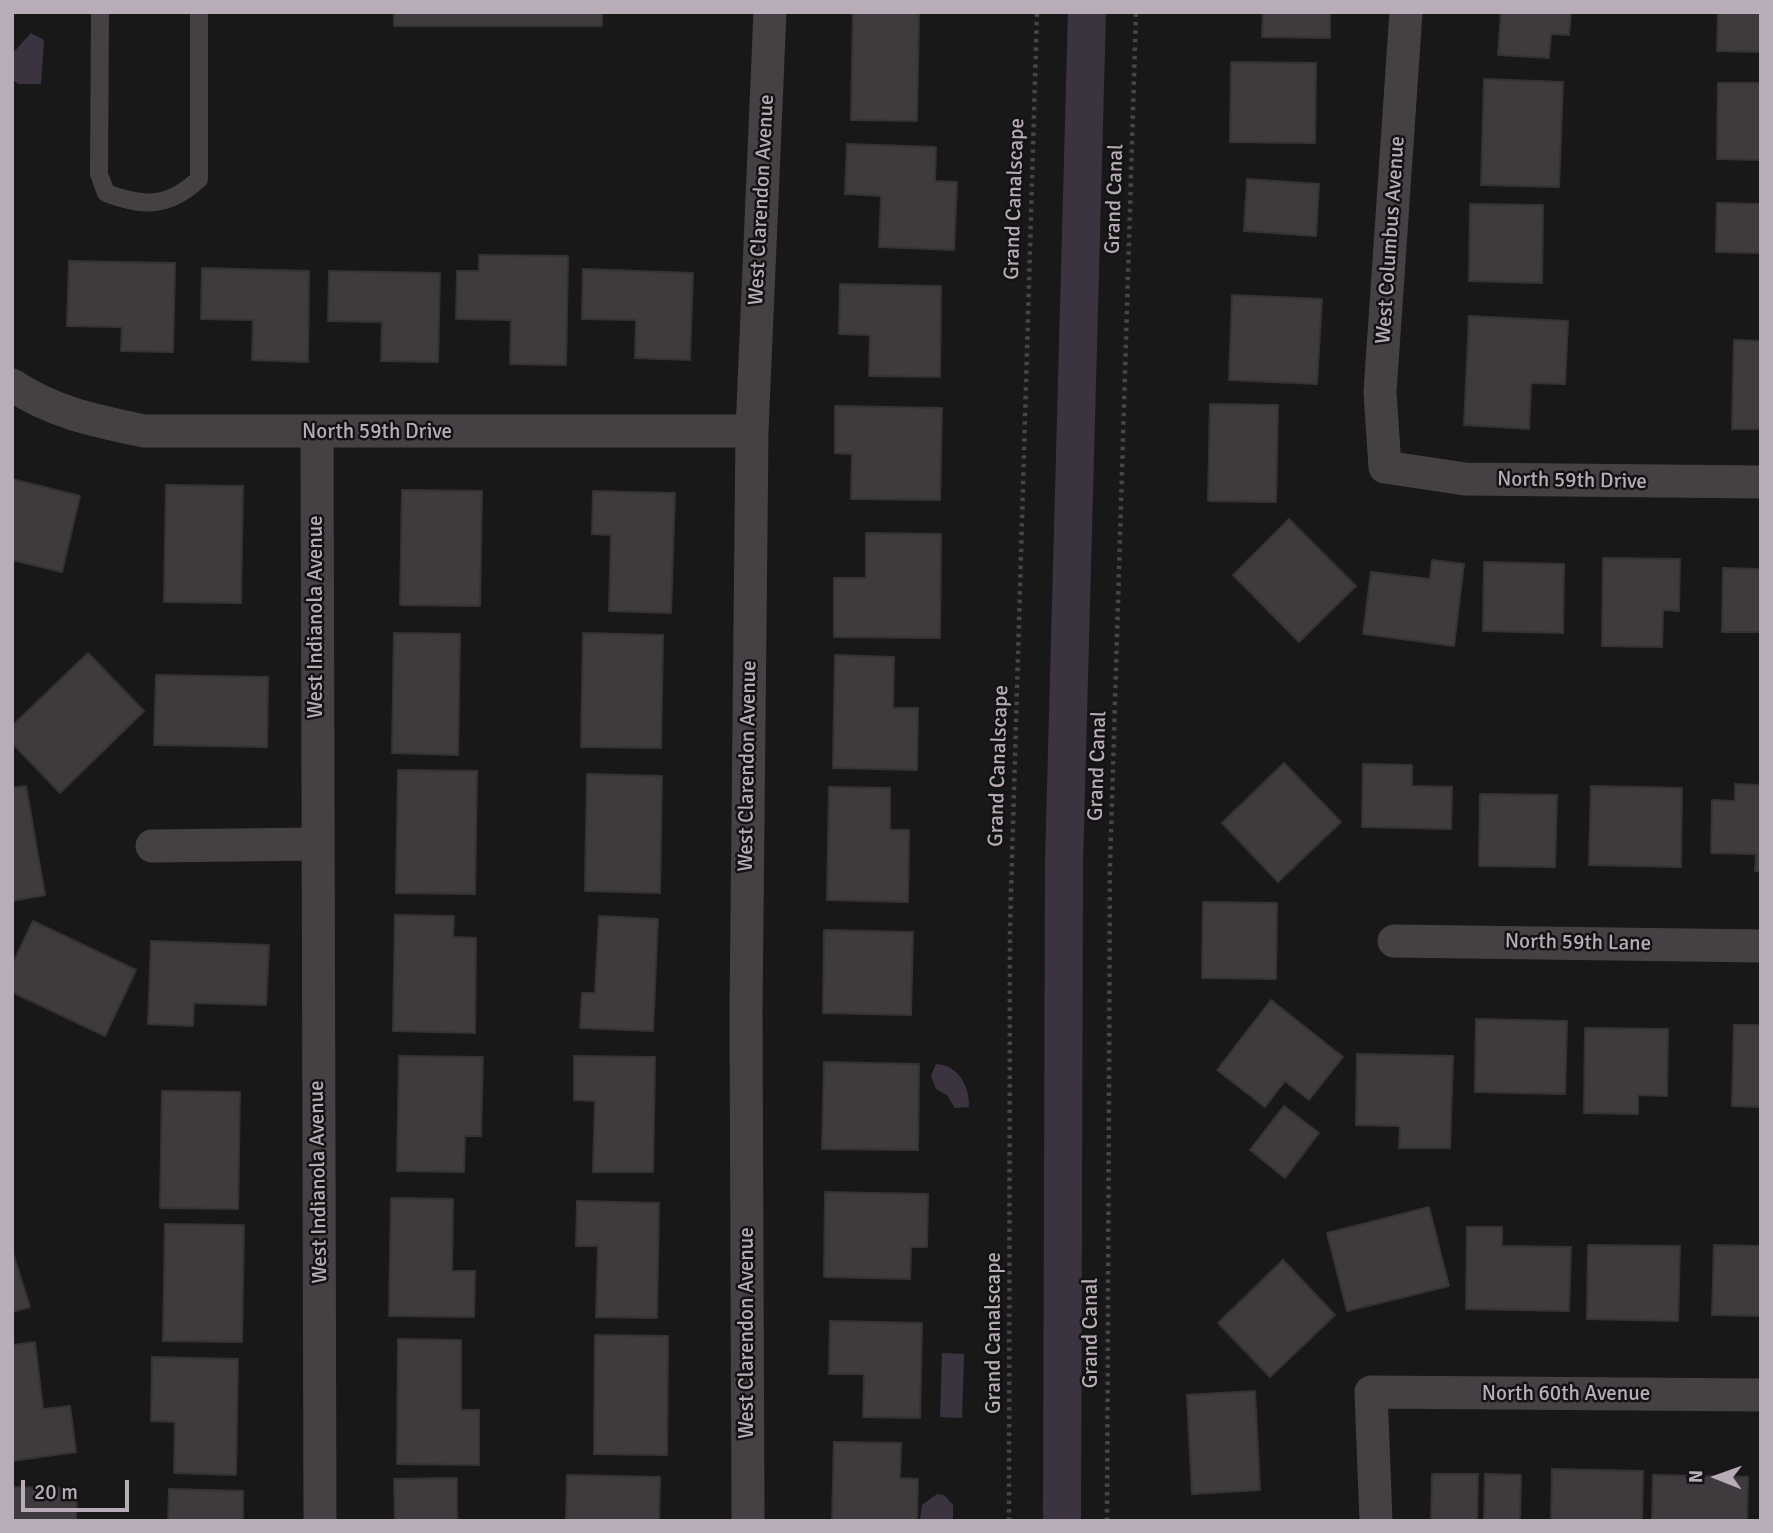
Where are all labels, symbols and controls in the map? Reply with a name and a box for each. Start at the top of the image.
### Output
street label: West Clarendon Avenue [744,94,780,306]
street label: Grand Canalscape [1000,118,1030,280]
street label: West Columbus Avenue [1371,135,1411,345]
street label: Grand Canal [1100,143,1130,255]
street label: North 59th Drive [302,419,452,445]
street label: North 59th Drive [1497,467,1647,495]
street label: West Indianola Avenue [303,515,329,719]
street label: West Clarendon Avenue [734,660,762,872]
street label: Grand Canalscape [984,685,1014,847]
street label: Grand Canal [1083,710,1113,822]
street label: North 59th Lane [1505,929,1651,957]
street label: West Indianola Avenue [305,1080,333,1284]
street label: West Clarendon Avenue [734,1227,760,1439]
street label: Grand Canalscape [981,1252,1007,1414]
street label: Grand Canal [1078,1278,1104,1388]
street label: North 60th Avenue [1482,1381,1650,1407]
north arrow [1682,1442,1752,1512]
scale bar [24,1466,133,1510]
text: N [1684,1470,1708,1483]
text: 20 m [34,1479,78,1505]

